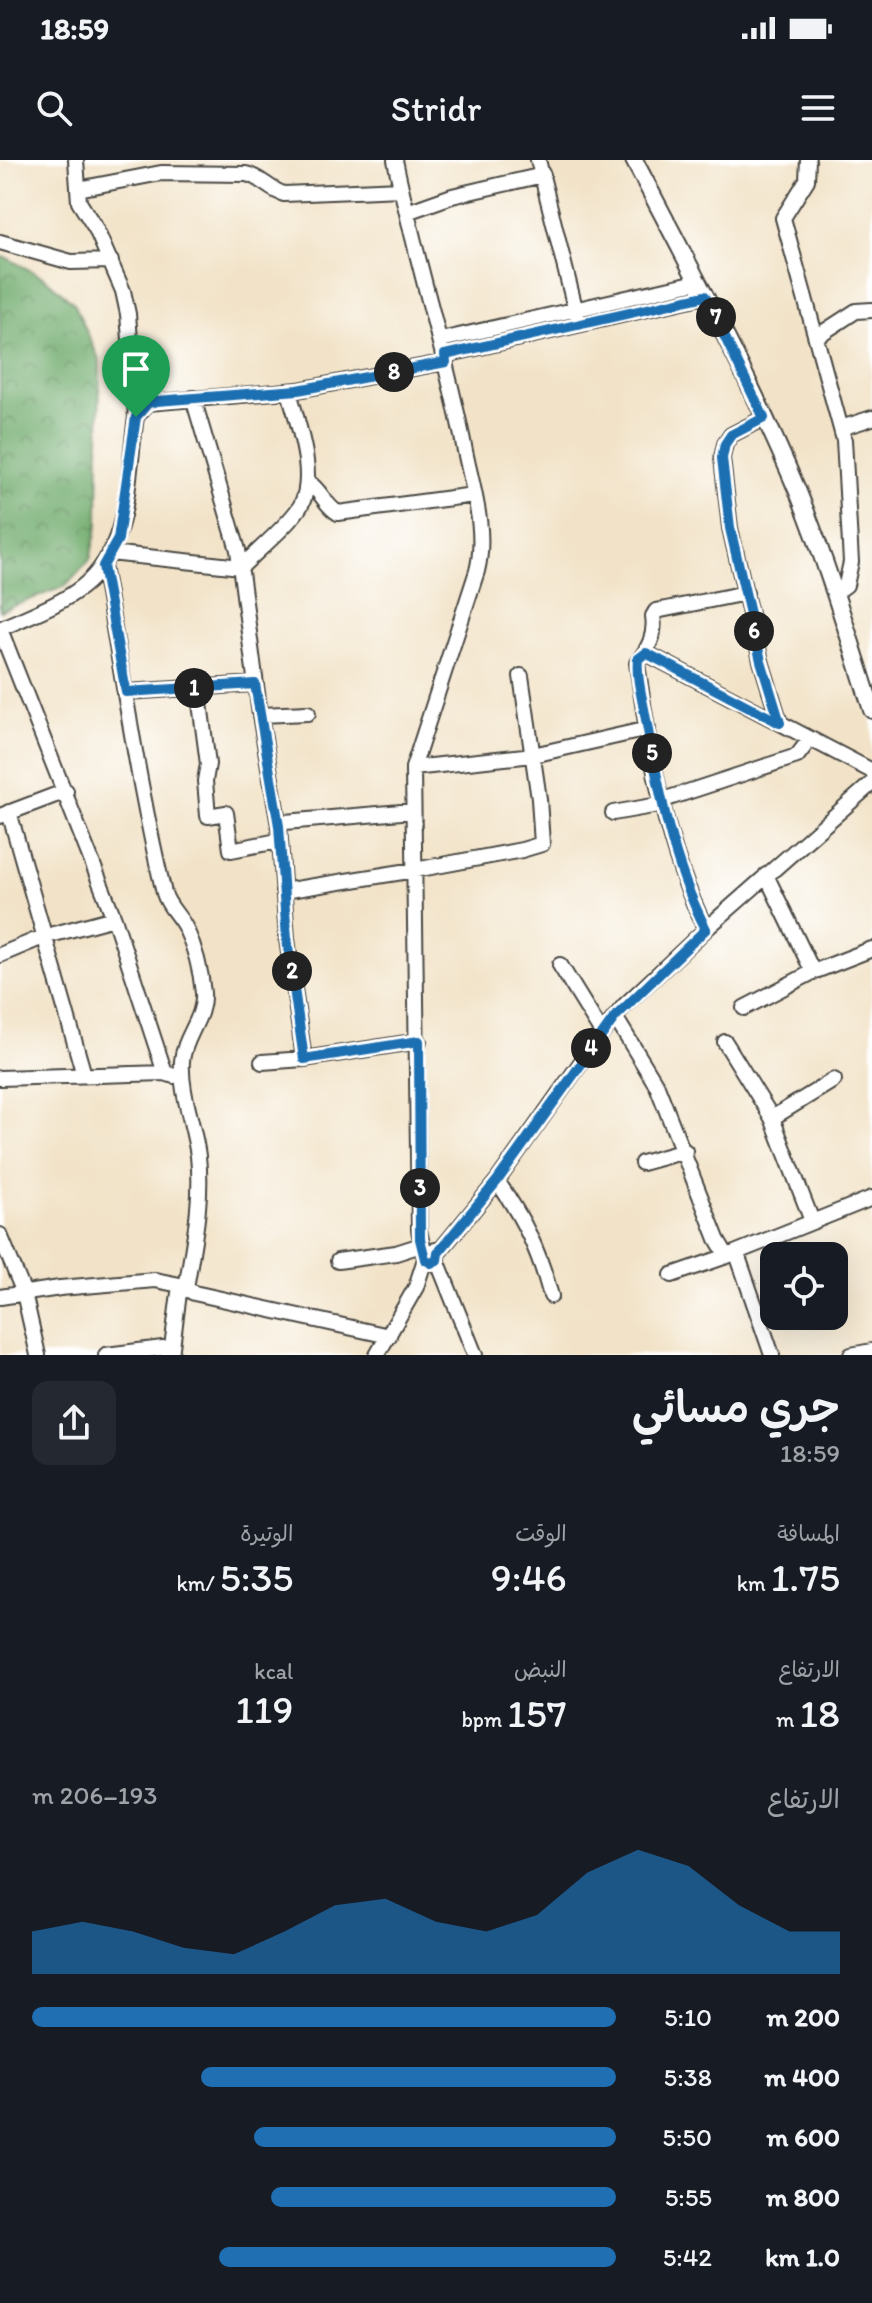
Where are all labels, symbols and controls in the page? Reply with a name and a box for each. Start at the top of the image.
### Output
text: 18:59 [40,10,109,47]
icon: search [32,86,76,130]
icon: menu [796,86,840,130]
text: Stridr [391,87,481,130]
pin: 7 [696,297,736,337]
text: 7 [711,303,721,330]
pin [102,335,170,417]
icon: arrive [114,347,158,391]
pin: 8 [374,352,414,392]
text: 8 [388,358,400,385]
pin: 6 [734,611,774,651]
text: 6 [748,617,760,644]
pin: 1 [174,668,214,708]
text: 1 [189,674,199,701]
pin: 5 [632,733,672,773]
text: 5 [646,739,658,766]
pin: 2 [272,951,312,991]
text: 2 [286,957,298,984]
pin: 4 [571,1028,611,1068]
text: 4 [584,1034,598,1061]
pin: 3 [400,1168,440,1208]
text: 3 [414,1174,426,1201]
map controls [760,1242,848,1330]
button: locate [760,1242,848,1330]
text: جري مسائي [632,1380,840,1433]
button: share [32,1381,116,1465]
text: 18:59 [780,1437,840,1469]
text: الوتيرة [240,1520,293,1547]
text: الوقت [515,1520,567,1547]
text: المسافة [777,1520,840,1547]
text: 5:35 [220,1553,293,1601]
text: 9:46 [491,1553,567,1601]
text: 1.75 [771,1553,840,1601]
text: /km [176,1570,220,1597]
text: km [737,1570,771,1597]
text: النبض [514,1656,567,1683]
text: الارتفاع [778,1656,840,1683]
text: kcal [254,1658,293,1685]
text: 119 [235,1685,293,1733]
text: 157 [507,1689,567,1737]
text: 18 [800,1689,840,1737]
text: bpm [462,1706,507,1733]
text: m [776,1706,800,1733]
text: 193–206 m [32,1779,158,1811]
text: الارتفاع [767,1783,840,1815]
text: 5:10 [664,2001,712,2033]
text: 200 m [767,2001,840,2033]
text: 5:38 [664,2061,712,2093]
text: 400 m [765,2061,840,2093]
text: 5:50 [662,2121,712,2153]
text: 600 m [766,2121,840,2153]
text: 5:55 [665,2181,712,2213]
text: 800 m [766,2181,840,2213]
text: 5:42 [663,2241,712,2273]
text: 1.0 km [765,2241,840,2273]

